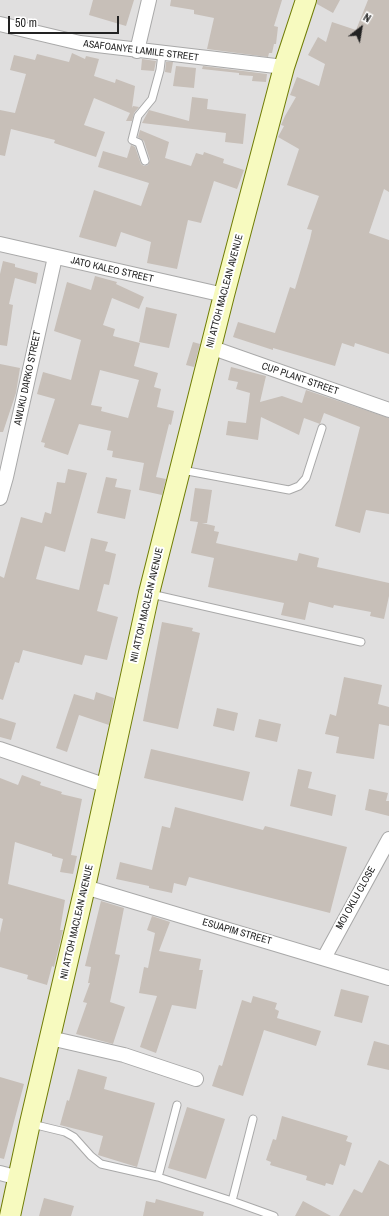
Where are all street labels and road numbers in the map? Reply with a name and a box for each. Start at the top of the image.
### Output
street label: ASAFOANYE LAMILE STREET [83,38,199,64]
street label: NII ATTOH MACLEAN AVENUE [204,233,246,349]
street label: JATO KALEO STREET [69,255,155,285]
street label: AWUKU DARKO STREET [12,330,44,426]
street label: CUP PLANT STREET [260,360,340,398]
street label: NII ATTOH MACLEAN AVENUE [128,547,166,663]
street label: NII ATTOH MACLEAN AVENUE [58,864,96,980]
street label: MOI OKLU CLOSE [334,864,378,932]
street label: ESUAPIM STREET [201,916,273,948]

